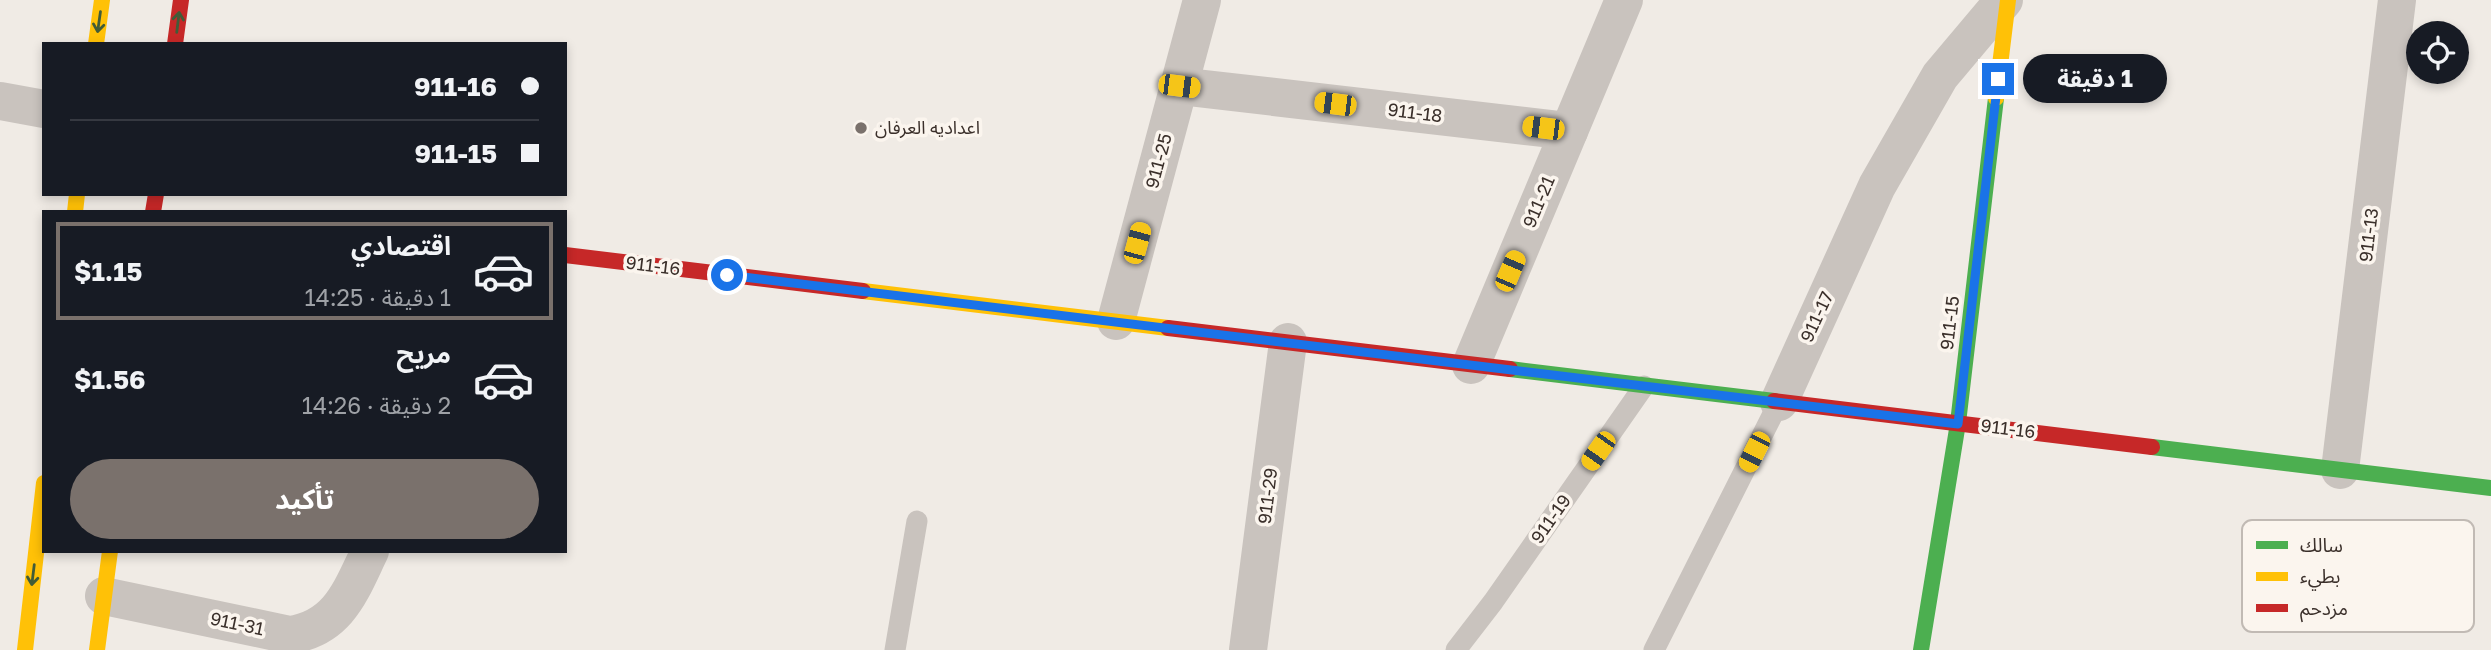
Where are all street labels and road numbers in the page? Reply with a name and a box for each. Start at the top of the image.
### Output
street label: 911-18 [1387,98,1444,126]
street label: 911-25 [1140,131,1176,191]
street label: 911-21 [1517,172,1559,231]
street label: 911-13 [2354,207,2382,263]
street label: 911-16 [625,251,682,279]
street label: 911-17 [1795,288,1837,345]
street label: 911-15 [1935,295,1963,351]
street label: 911-16 [1980,414,2037,442]
street label: 911-29 [1253,466,1281,525]
street label: 911-19 [1525,490,1575,547]
street label: 911-31 [208,607,266,639]

